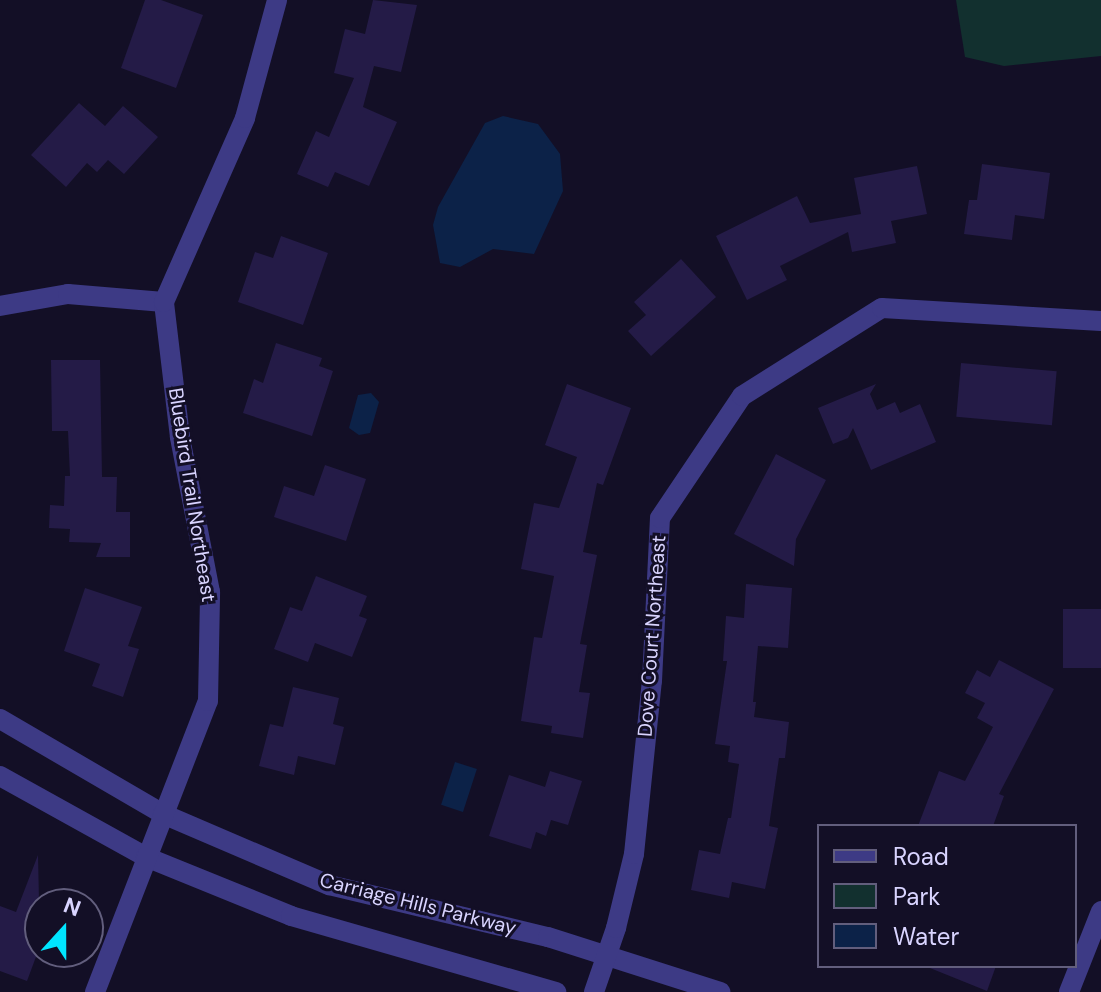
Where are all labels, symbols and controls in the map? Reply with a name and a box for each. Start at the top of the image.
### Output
street label: Bluebird Trail Northeast [163,386,221,604]
street label: Dove Court Northeast [633,534,671,738]
legend [817,824,1077,968]
text: Road [893,841,949,872]
street label: Carriage Hills Parkway [317,868,519,940]
text: Park [893,881,940,912]
north arrow [24,888,104,968]
text: N [59,891,85,923]
text: Water [893,921,959,952]

